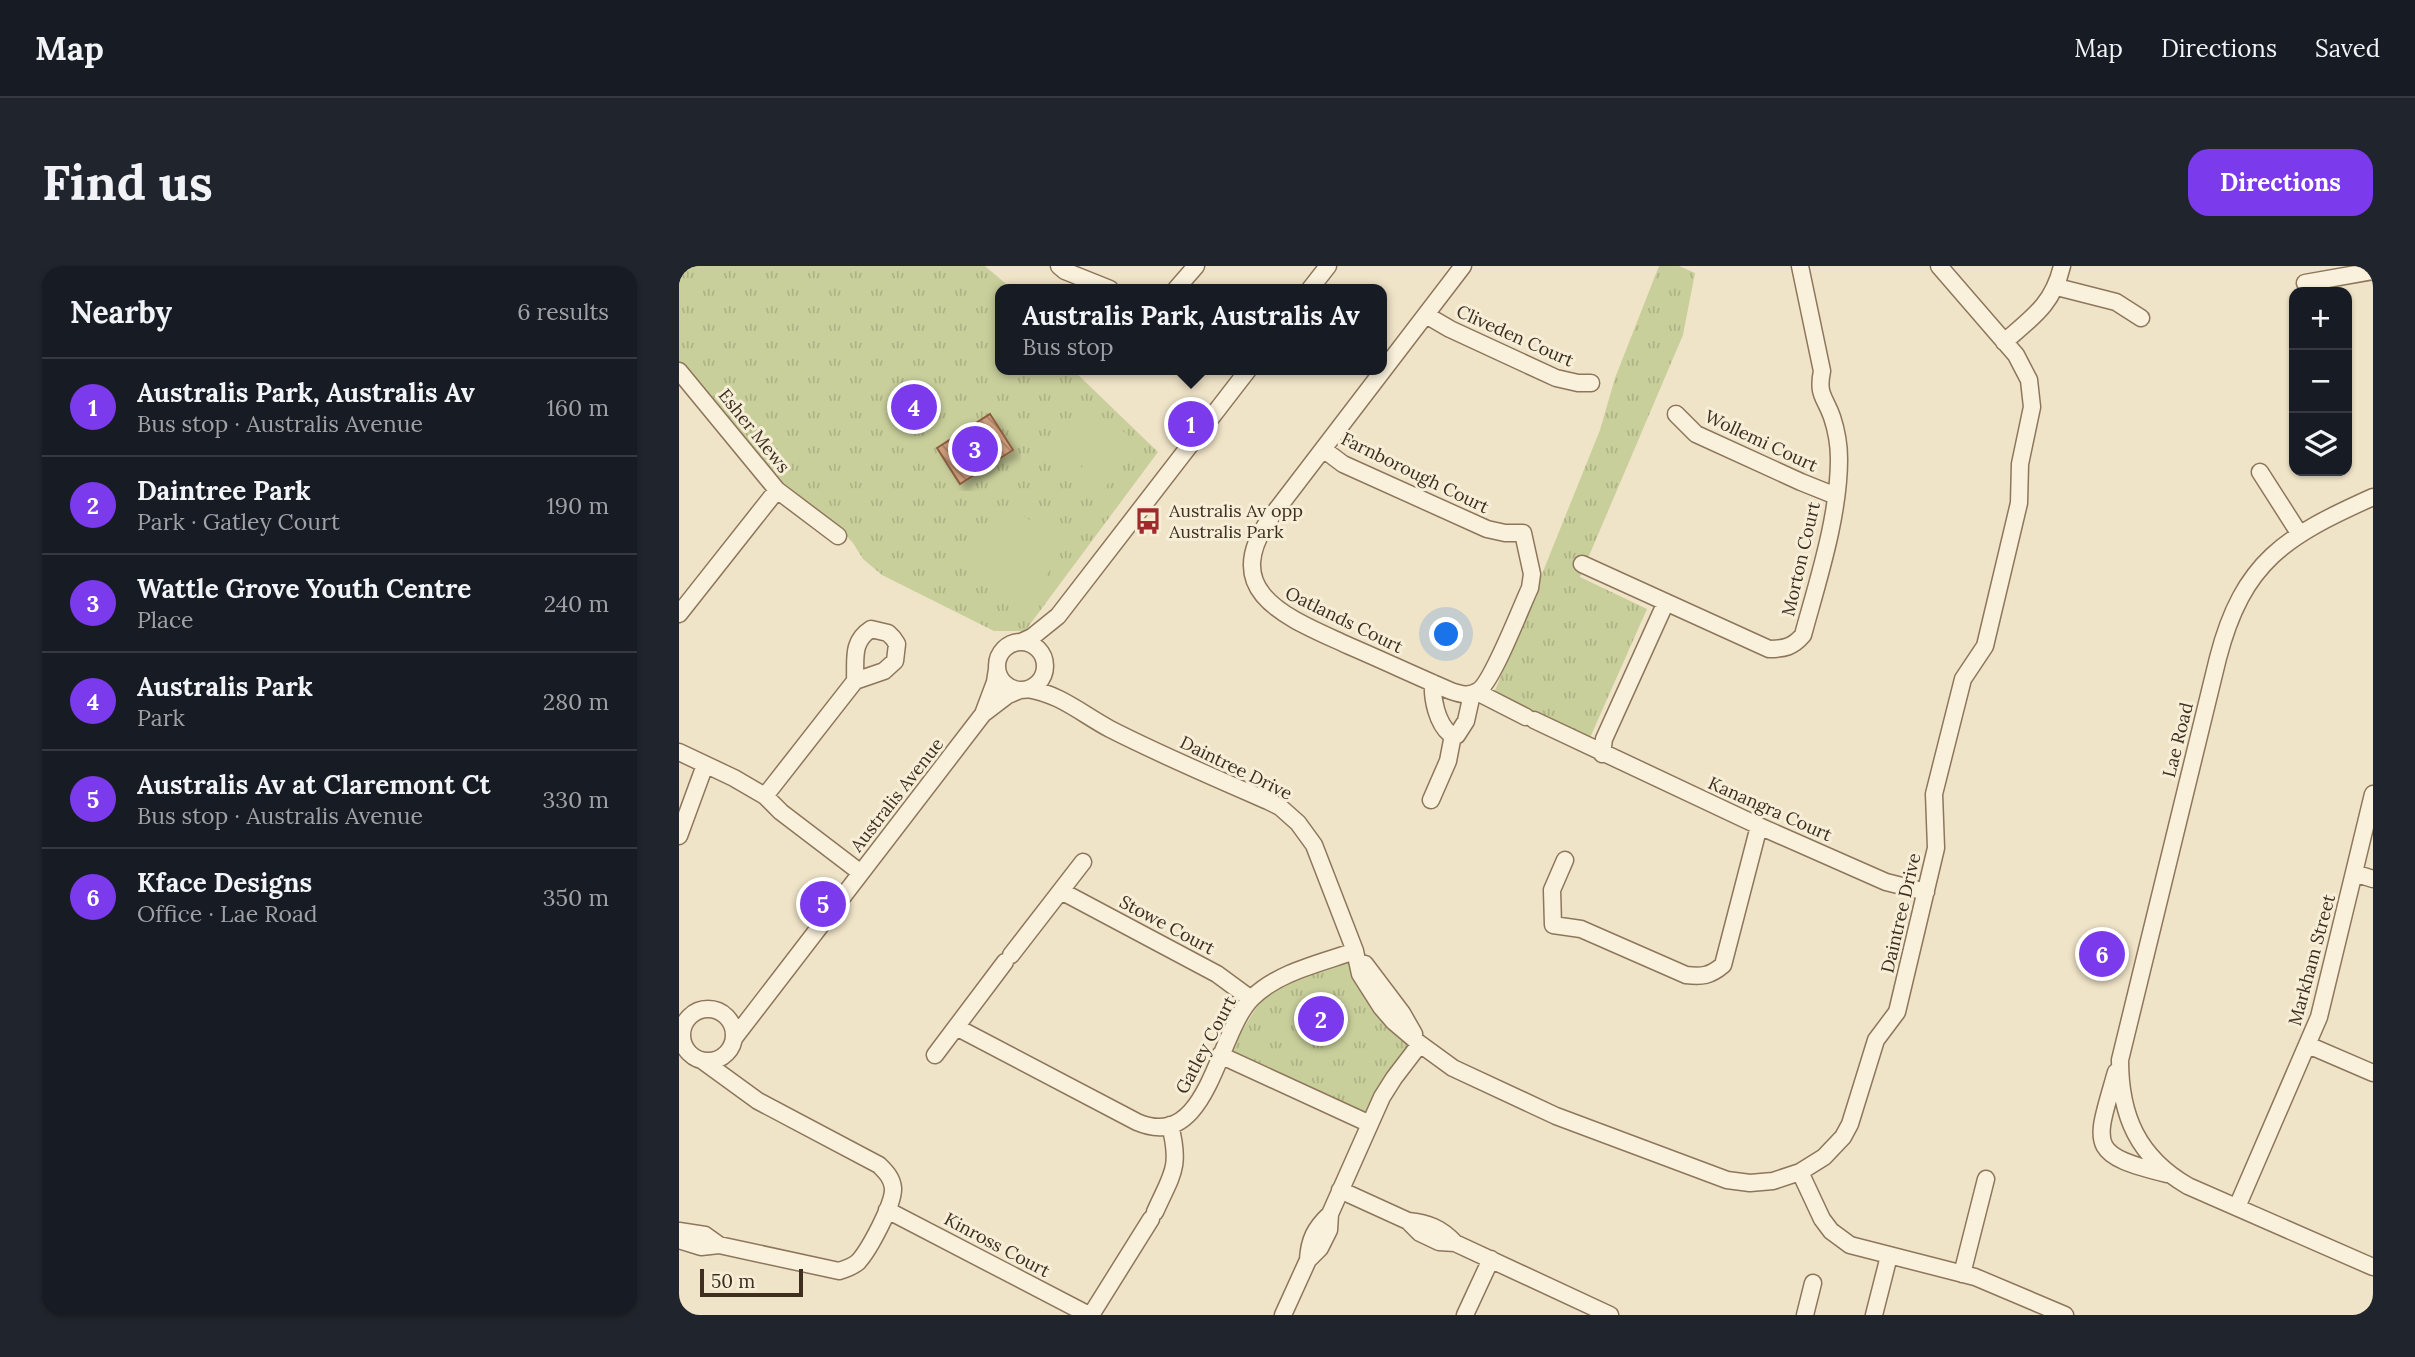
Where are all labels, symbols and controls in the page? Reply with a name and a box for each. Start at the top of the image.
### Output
text: Map [35,27,104,69]
text: Map [2074,33,2123,64]
text: Directions [2161,33,2277,64]
text: Saved [2315,33,2380,64]
button: Directions [2188,149,2373,216]
text: Find us [42,151,213,213]
popup [995,284,1387,375]
map controls [2289,287,2352,476]
button: + [2289,287,2352,350]
text: Nearby [70,293,172,331]
text: 6 results [517,297,609,326]
text: Australis Park, Australis Av [1022,299,1360,332]
street label: Cliveden Court [1453,299,1578,372]
text: Bus stop [1022,332,1113,361]
button: − [2289,350,2352,413]
text: Australis Park, Australis Av [137,376,475,409]
pin: 4 [891,381,937,433]
street label: Esher Mews [714,384,795,477]
text: 1 [88,393,98,422]
text: 160 m [546,393,609,422]
pin: 1 [1168,398,1214,450]
street label: Wollemi Court [1701,404,1821,477]
text: Bus stop · Australis Avenue [137,409,423,438]
button: layers [2289,413,2352,476]
pin: 3 [952,423,998,475]
street label: Farnborough Court [1337,427,1493,518]
text: Daintree Park [137,474,311,507]
text: 2 [87,491,99,520]
text: 190 m [546,491,609,520]
place label: Australis Av opp Australis Park [1168,499,1303,543]
street label: Morton Court [1776,499,1825,618]
bus stop icon: Australis Av opp Australis Park [1133,506,1163,536]
text: Park · Gatley Court [137,507,340,536]
text: Wattle Grove Youth Centre [137,572,471,605]
street label: Oatlands Court [1282,581,1407,658]
text: 3 [87,589,99,618]
text: 240 m [544,589,609,618]
text: Place [137,605,194,634]
your location [1429,617,1463,651]
text: Australis Park [137,670,313,703]
text: 4 [87,687,99,716]
text: 280 m [543,687,609,716]
street label: Lae Road [2157,700,2198,780]
text: Park [137,703,185,732]
street label: Daintree Drive [1176,730,1296,805]
street label: Australis Avenue [844,733,948,857]
text: Australis Av at Claremont Ct [137,768,490,801]
street label: Kanangra Court [1705,771,1836,846]
text: 5 [87,785,99,814]
text: 330 m [542,785,609,814]
text: Bus stop · Australis Avenue [137,801,423,830]
street label: Daintree Drive [1876,851,1926,975]
text: Kface Designs [137,866,312,899]
pin: 5 [800,878,846,930]
text: 6 [86,883,100,912]
text: 350 m [543,883,609,912]
street label: Stowe Court [1116,890,1219,959]
street label: Markham Street [2283,892,2340,1028]
text: Office · Lae Road [137,899,318,928]
pin: 6 [2079,928,2125,980]
street label: Gatley Court [1170,992,1241,1098]
pin: 2 [1298,993,1344,1045]
street label: Kinross Court [940,1207,1054,1282]
scale bar [700,1266,803,1298]
text: 50 m [711,1269,755,1293]

